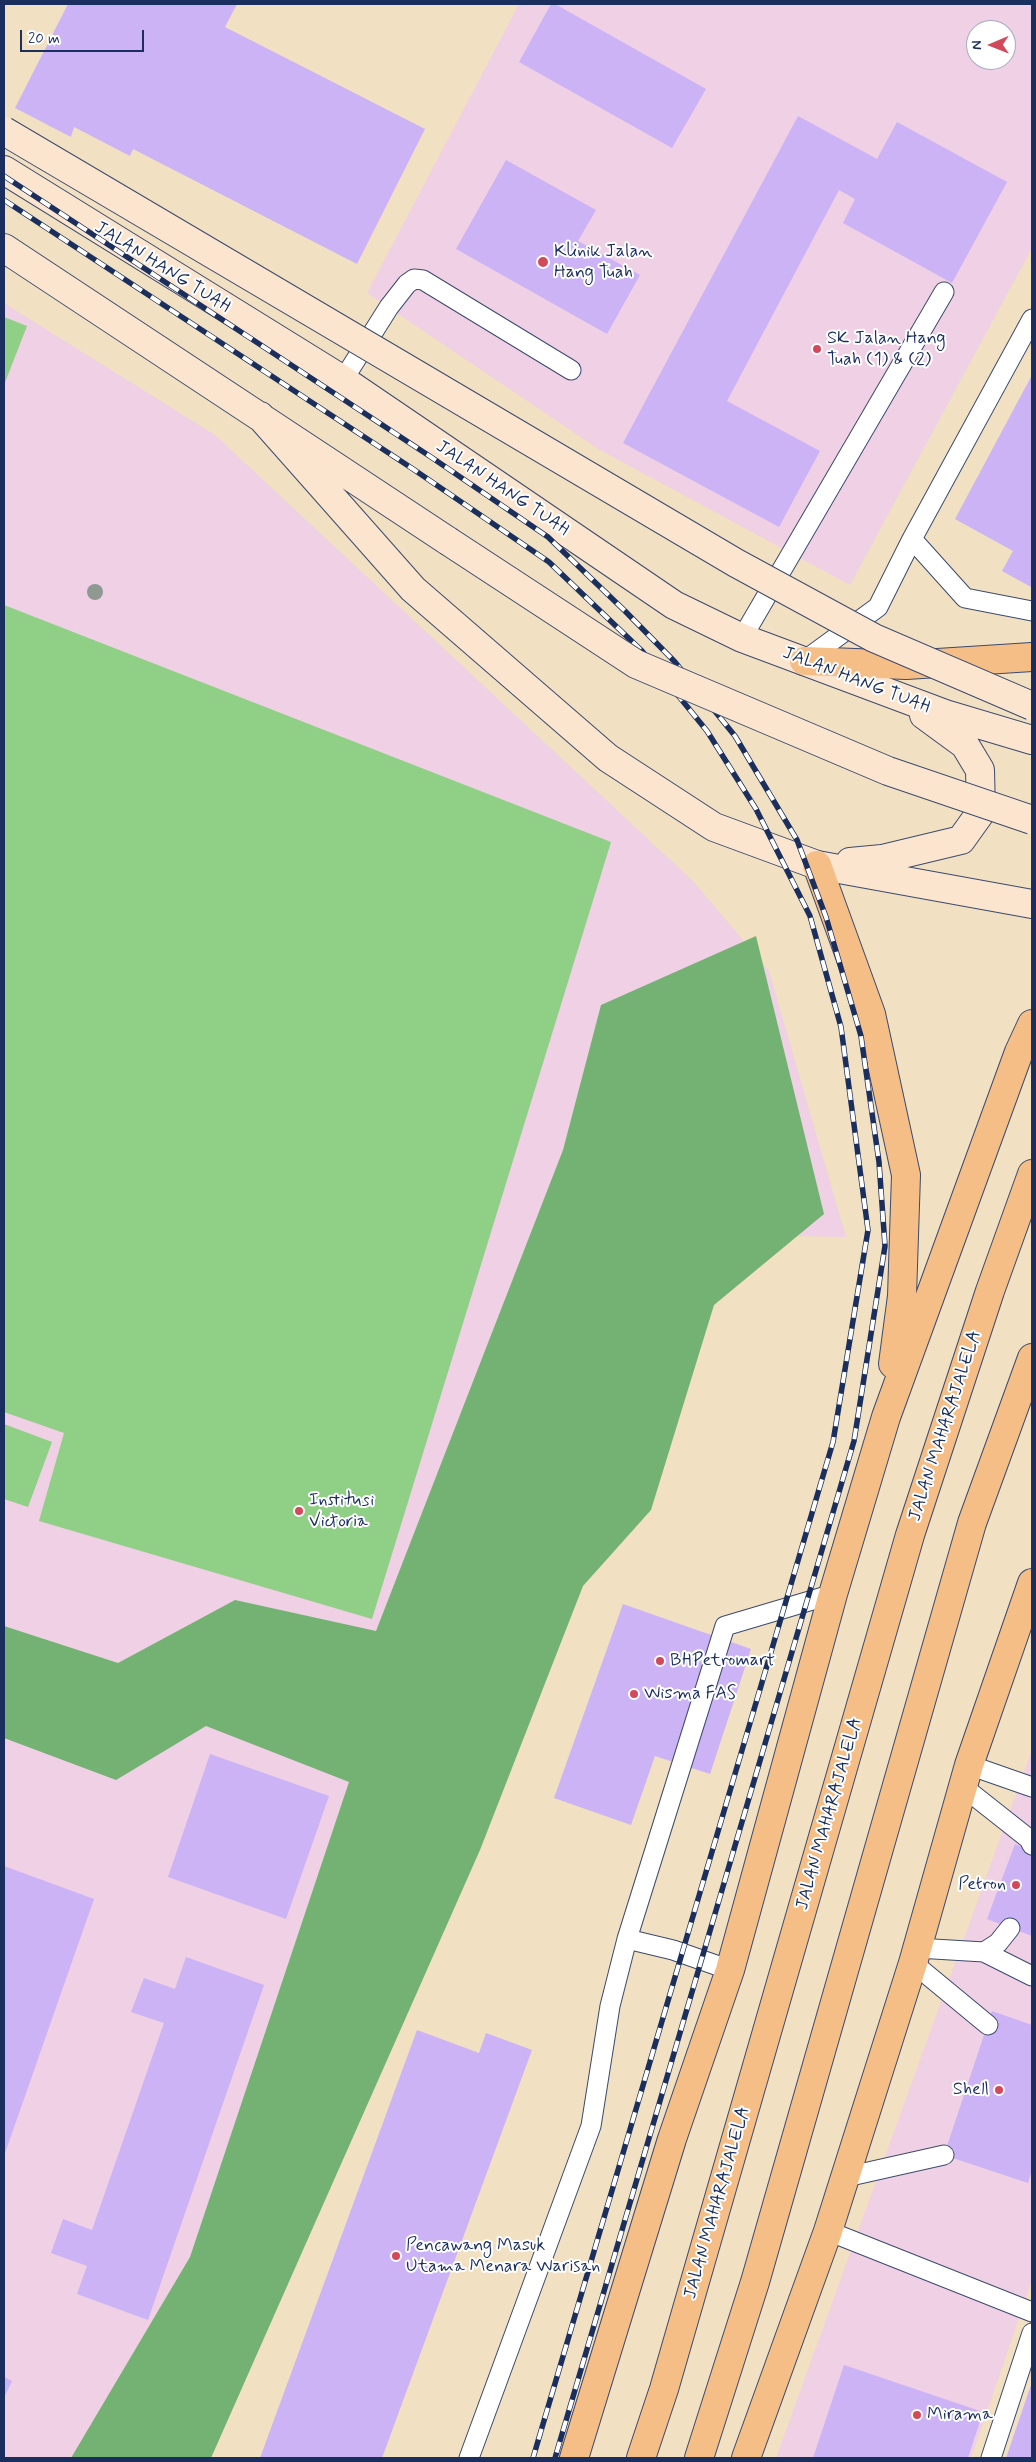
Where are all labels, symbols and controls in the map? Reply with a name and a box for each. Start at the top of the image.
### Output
scale bar [22,20,146,52]
north arrow [966,20,1016,70]
text: 20 m [28,29,60,49]
text: N [968,40,986,50]
street label: JALAN HANG TUAH [90,217,234,319]
place label: Klinik Jalan Hang Tuah [554,241,652,284]
marker: Klinik Jalan Hang Tuah [536,255,550,269]
place label: SK Jalan Hang Tuah (1) & (2) [827,328,946,370]
marker: SK Jalan Hang Tuah (1) & (2) [811,343,823,355]
street label: JALAN HANG TUAH [431,436,573,542]
street label: JALAN HANG TUAH [779,643,933,719]
street label: JALAN MAHARAJALELA [905,1328,987,1524]
place label: Institusi Victoria [309,1490,374,1532]
marker: Institusi Victoria [293,1505,305,1517]
place label: BHPetromart [670,1650,775,1672]
marker: BHPetromart [654,1655,666,1667]
place label: Wisma FAS [644,1683,736,1705]
marker: Wisma FAS [628,1688,640,1700]
street label: JALAN MAHARAJALELA [792,1715,868,1913]
place label: Petron [958,1874,1006,1896]
marker: Petron [1010,1879,1022,1891]
place label: Shell [953,2079,989,2101]
marker: Shell [993,2084,1005,2096]
street label: JALAN MAHARAJALELA [680,2104,756,2302]
place label: Pencawang Masuk Utama Menara Warisan [406,2235,600,2278]
marker: Pencawang Masuk Utama Menara Warisan [390,2250,402,2262]
place label: Mirama [927,2404,993,2426]
marker: Mirama [911,2409,923,2421]

